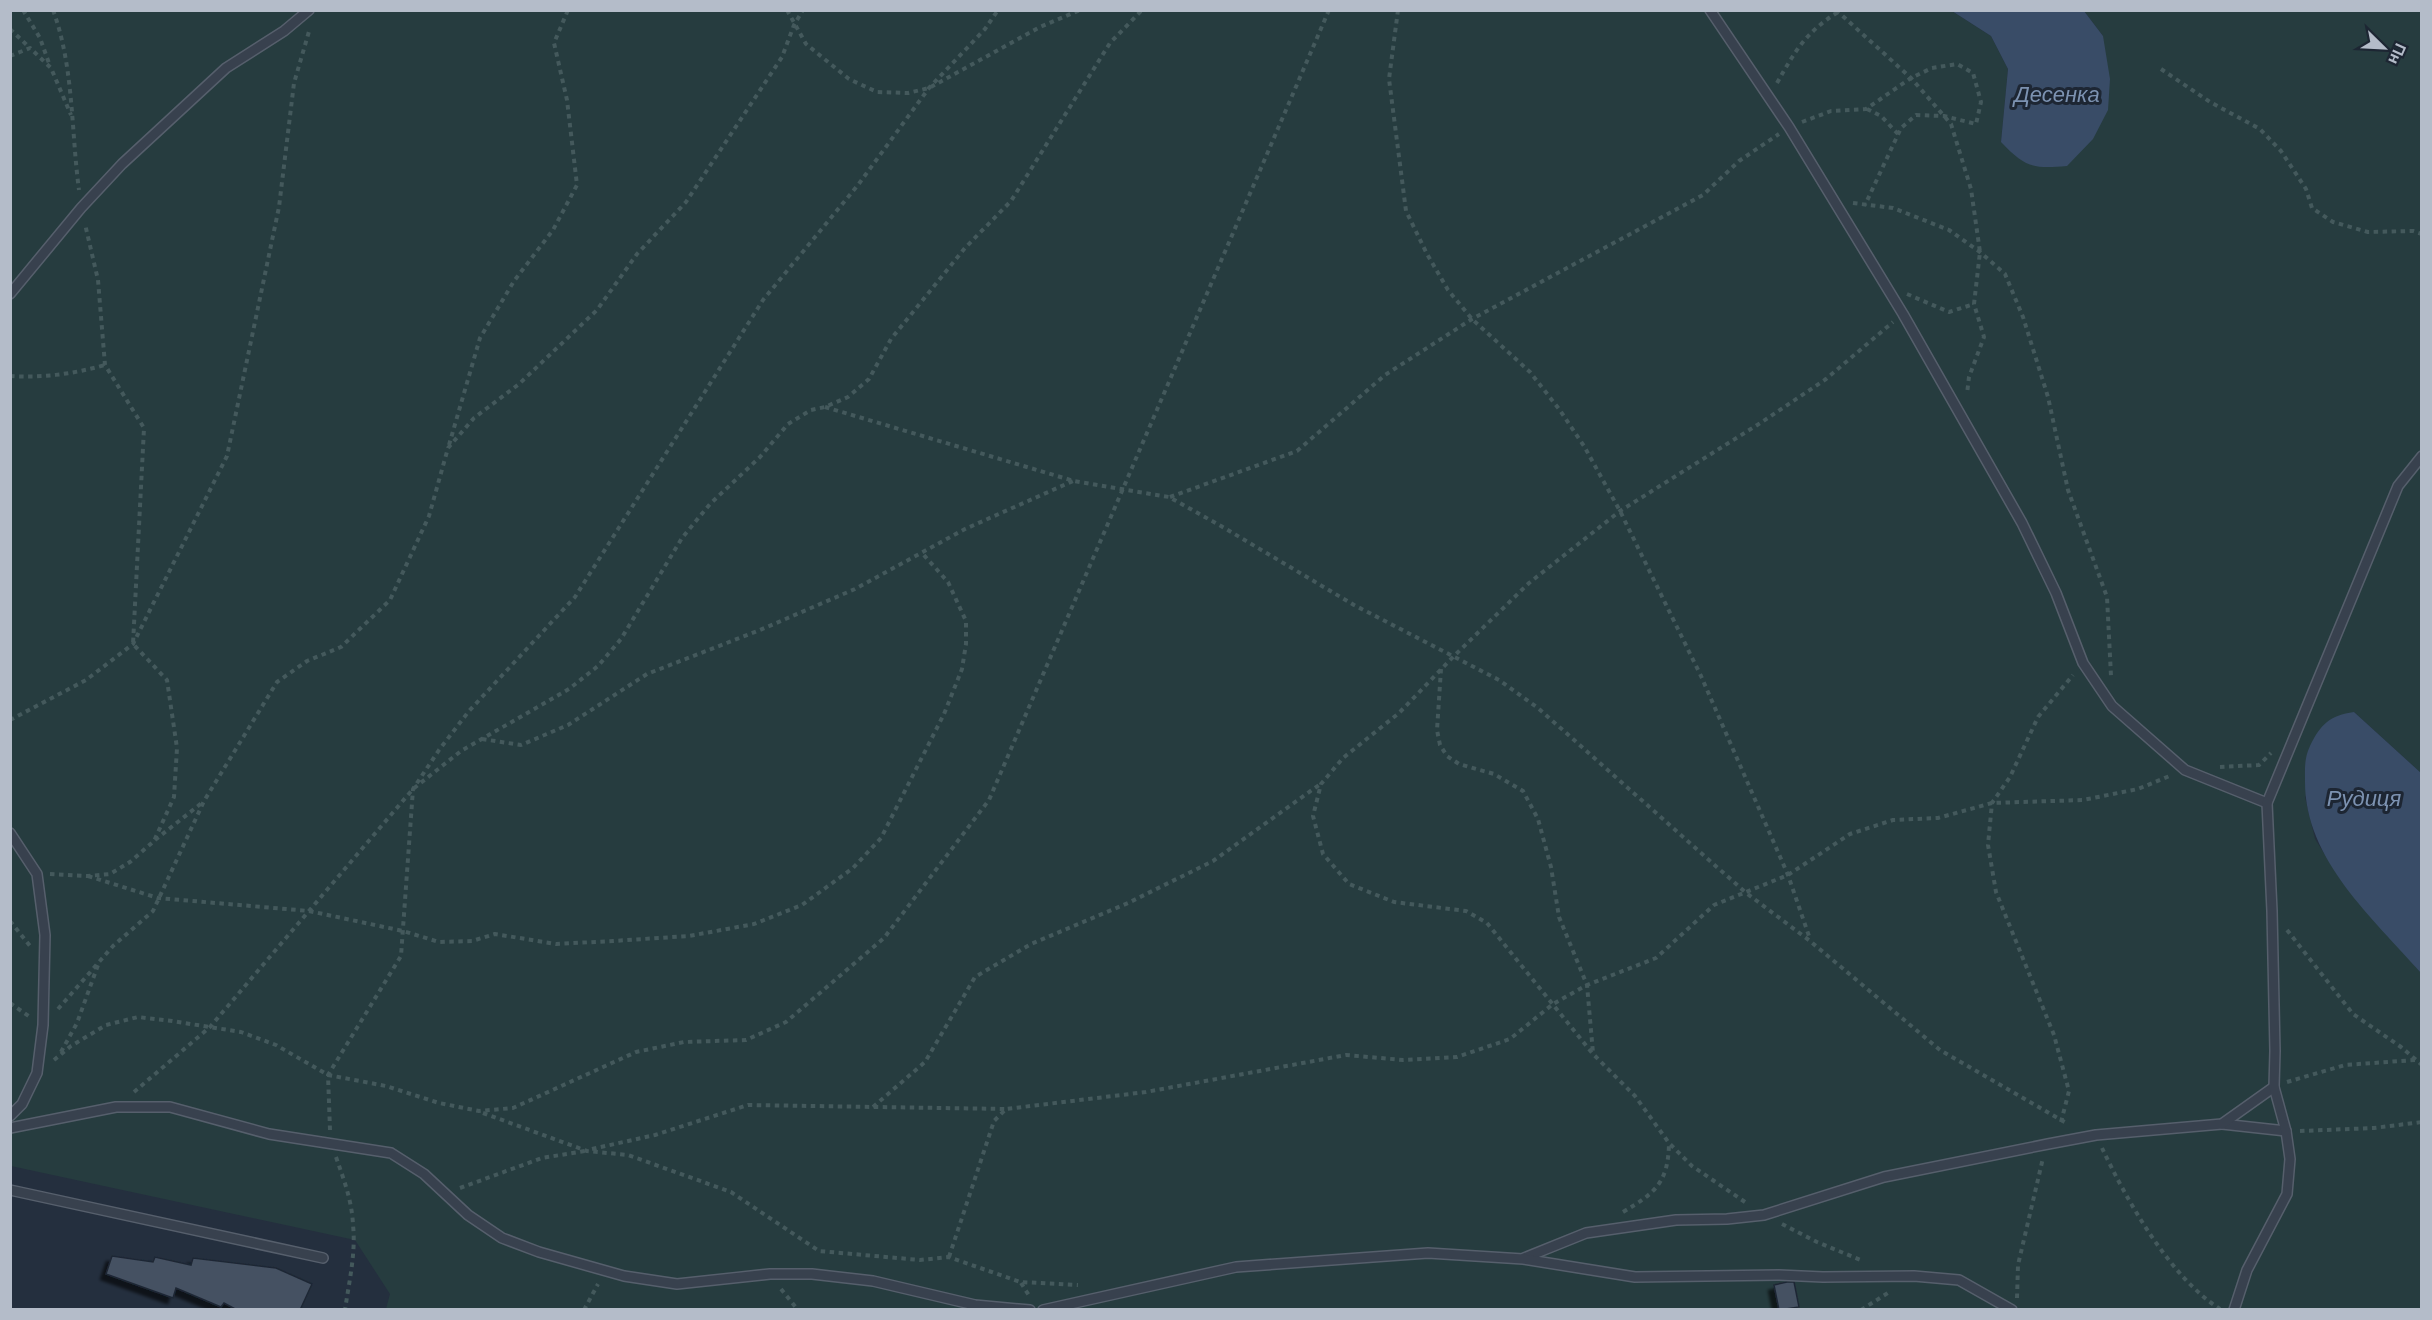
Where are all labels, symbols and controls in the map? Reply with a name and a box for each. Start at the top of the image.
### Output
north arrow [2354,18,2414,78]
text: Пн [2384,40,2410,67]
water label: Десенка [2011,82,2100,107]
water label: Рудиця [2327,786,2401,811]

